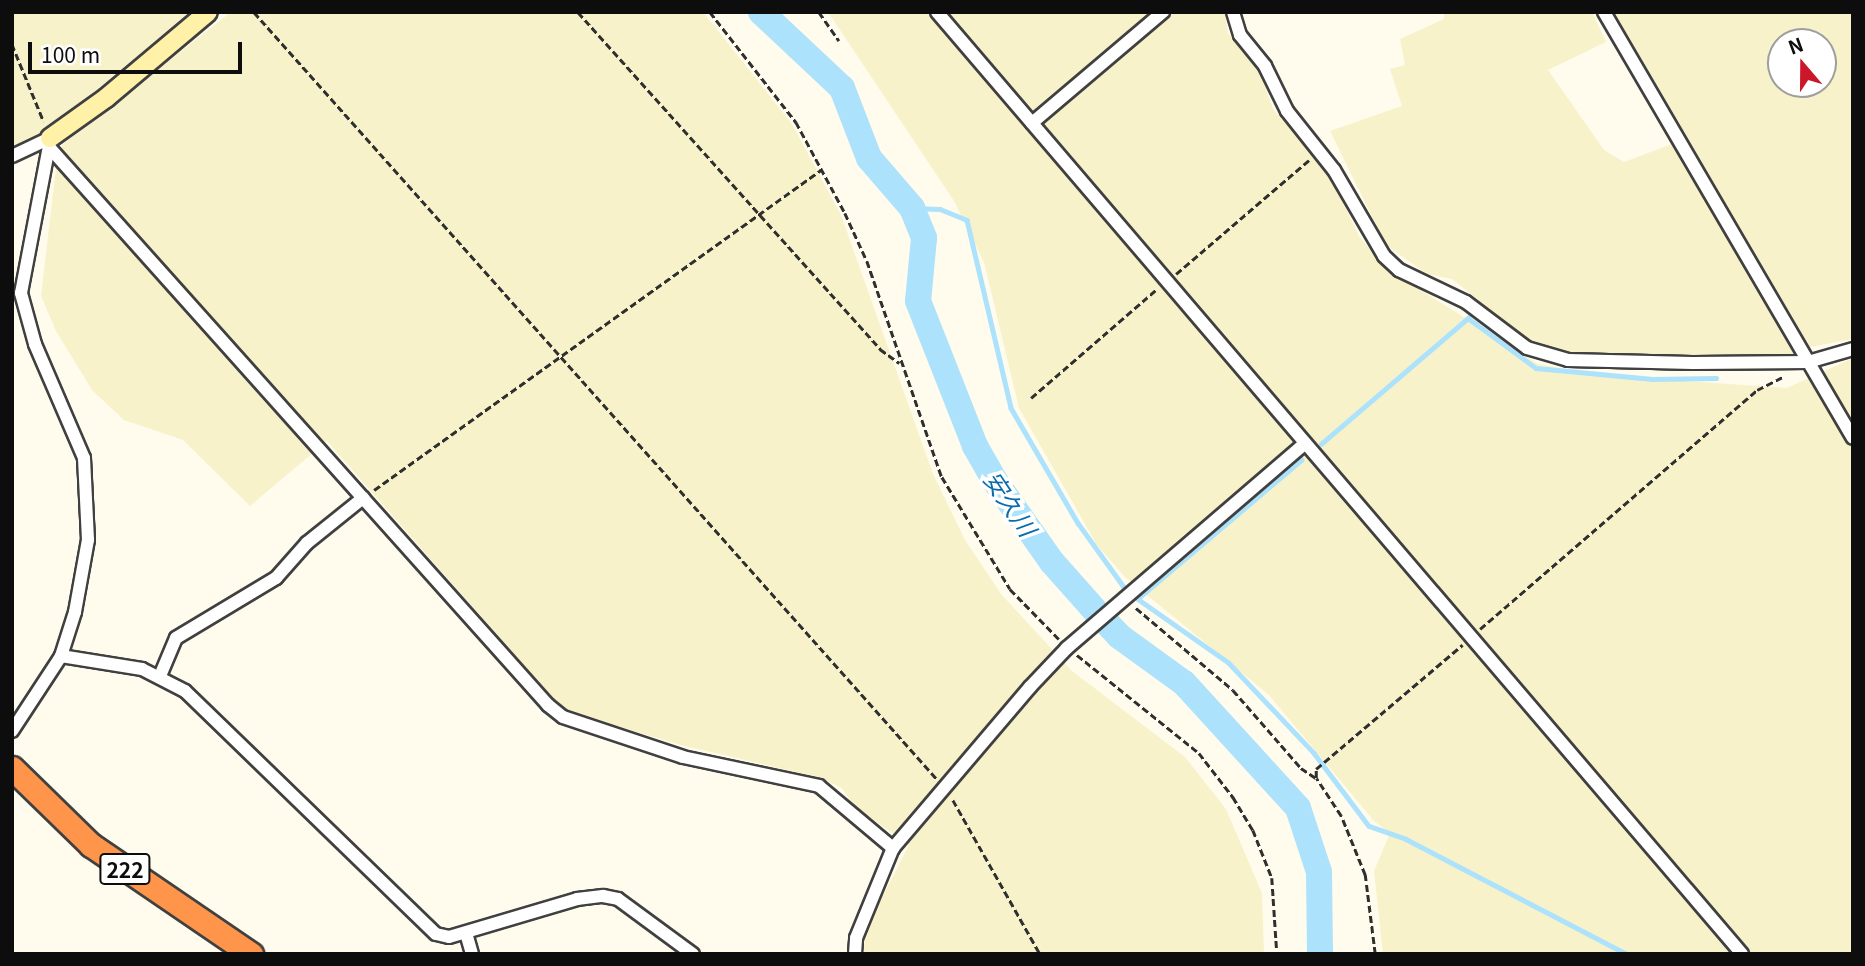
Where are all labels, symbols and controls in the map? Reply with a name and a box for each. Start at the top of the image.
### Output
scale bar [32,28,245,72]
north arrow [1767,28,1837,98]
text: N [1784,30,1807,60]
text: 100 m [41,39,100,69]
water label: 安久川 [979,465,1043,541]
road number: 222 [99,852,151,886]

